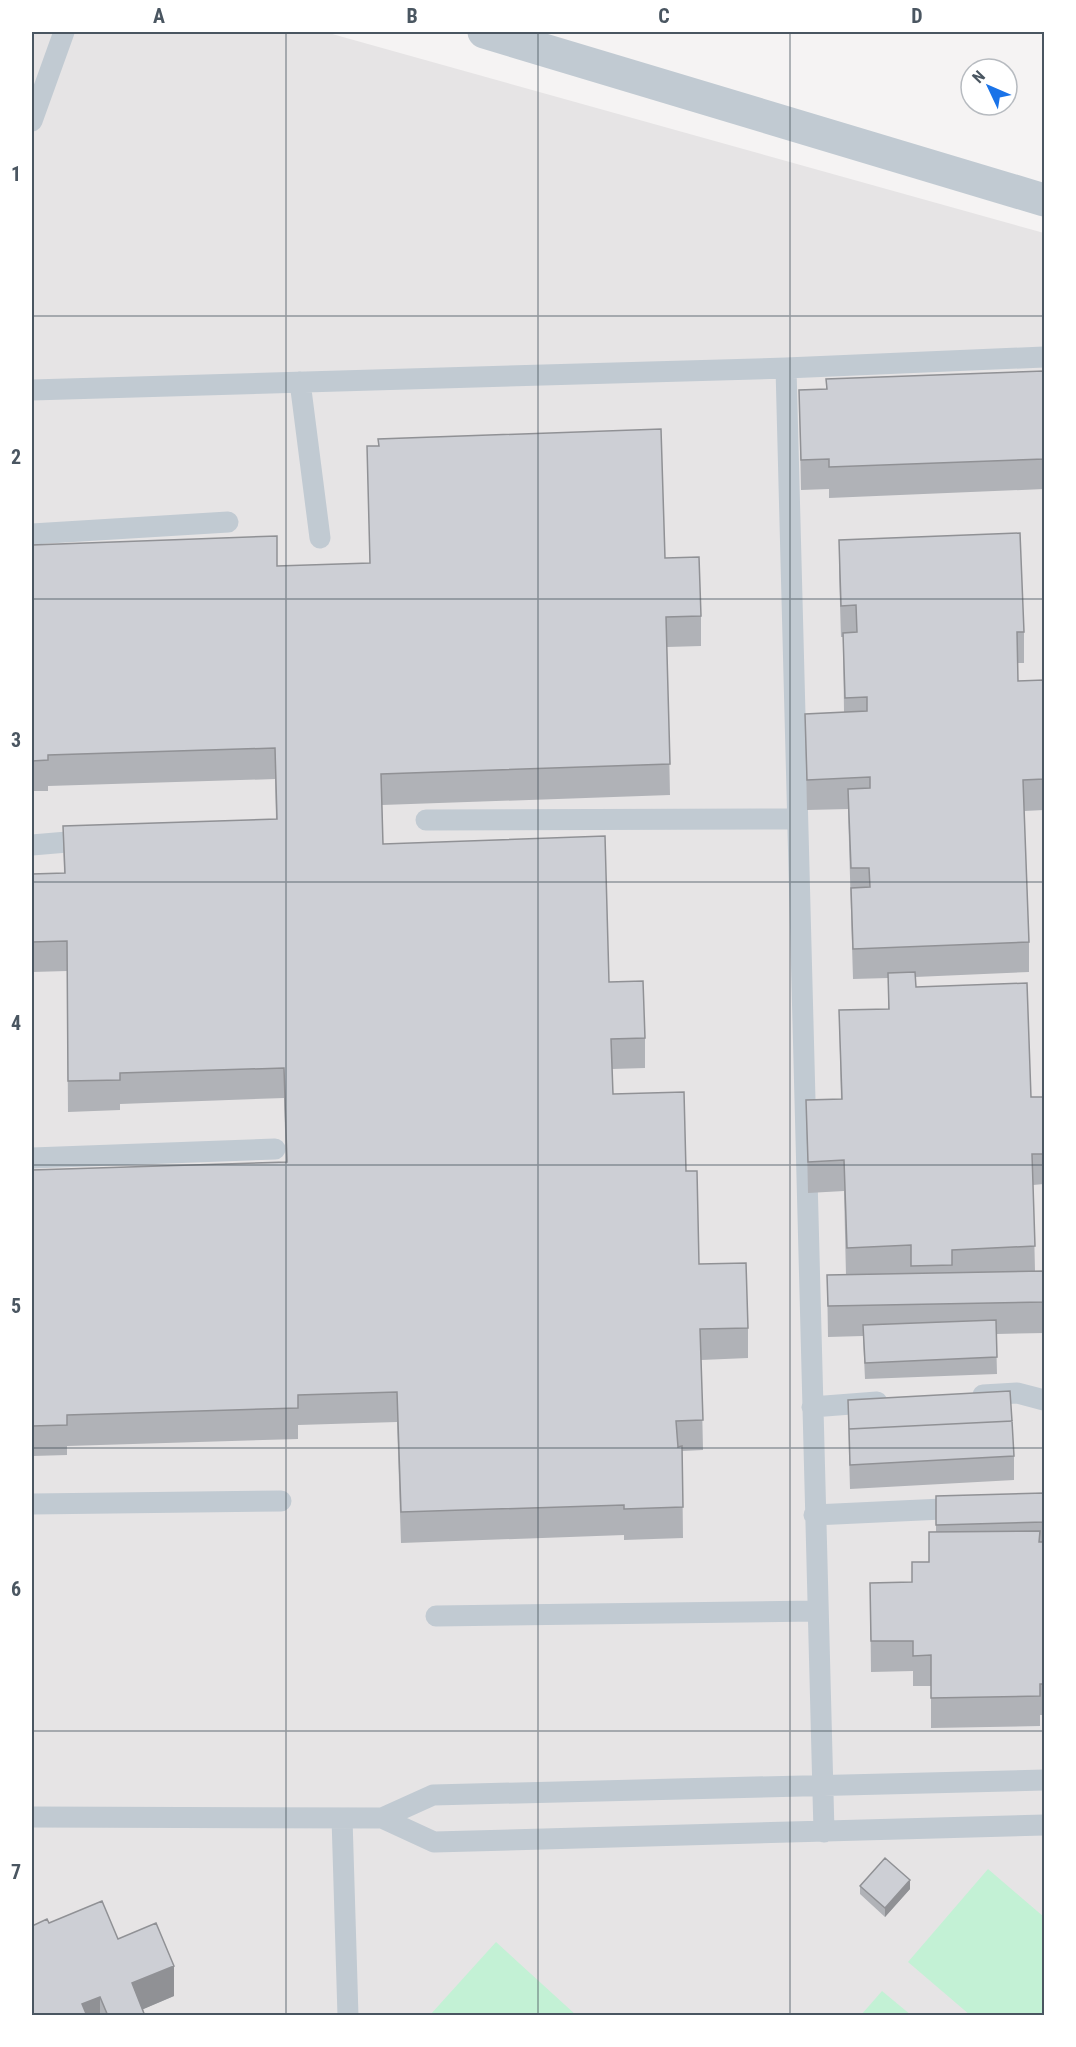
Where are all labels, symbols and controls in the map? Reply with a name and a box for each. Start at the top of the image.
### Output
text: A [153,4,165,28]
text: B [406,4,418,28]
text: C [658,4,670,28]
text: D [911,4,923,28]
north arrow [959,57,1019,117]
text: N [968,67,989,87]
text: 1 [11,162,21,186]
text: 2 [11,445,21,469]
text: 3 [11,728,21,752]
text: 4 [11,1011,21,1035]
text: 5 [11,1294,21,1318]
text: 6 [11,1577,21,1601]
text: 7 [11,1860,21,1884]

